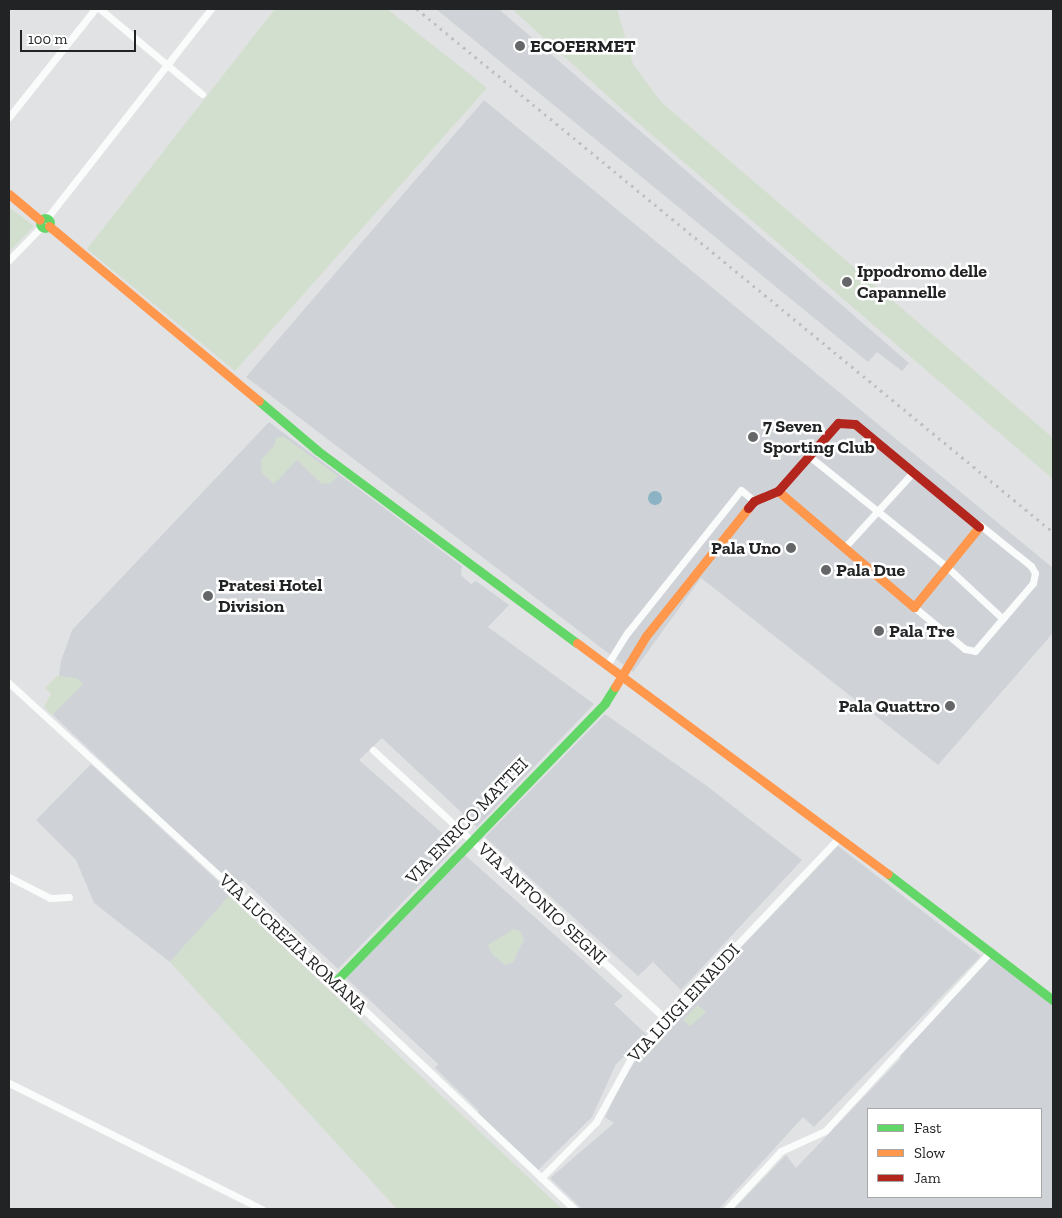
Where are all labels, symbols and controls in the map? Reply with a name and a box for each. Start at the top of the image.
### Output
scale bar [22,20,139,52]
text: 100 m [28,30,67,48]
place label: ECOFERMET [530,35,636,57]
marker: ECOFERMET [514,40,526,52]
place label: Ippodromo delle Capannelle [857,261,987,304]
marker: Ippodromo delle Capannelle [841,276,853,288]
place label: 7 Seven Sporting Club [763,416,875,458]
marker: 7 Seven Sporting Club [747,431,759,443]
place label: Pala Uno [711,537,781,559]
marker: Pala Uno [785,542,797,554]
place label: Pala Due [836,559,905,581]
marker: Pala Due [820,564,832,576]
place label: Pratesi Hotel Division [218,575,322,618]
marker: Pratesi Hotel Division [202,590,214,602]
place label: Pala Tre [889,620,955,642]
marker: Pala Tre [873,625,885,637]
place label: Pala Quattro [838,695,940,717]
marker: Pala Quattro [944,700,956,712]
street label: VIA ENRICO MATTEI [401,753,533,889]
street label: VIA ANTONIO SEGNI [473,838,611,970]
street label: VIA LUCREZIA ROMANA [214,869,372,1019]
street label: VIA LUIGI EINAUDI [623,939,745,1067]
legend [867,1108,1042,1198]
text: Fast [914,1119,942,1137]
text: Slow [914,1144,945,1162]
text: Jam [914,1169,941,1187]

